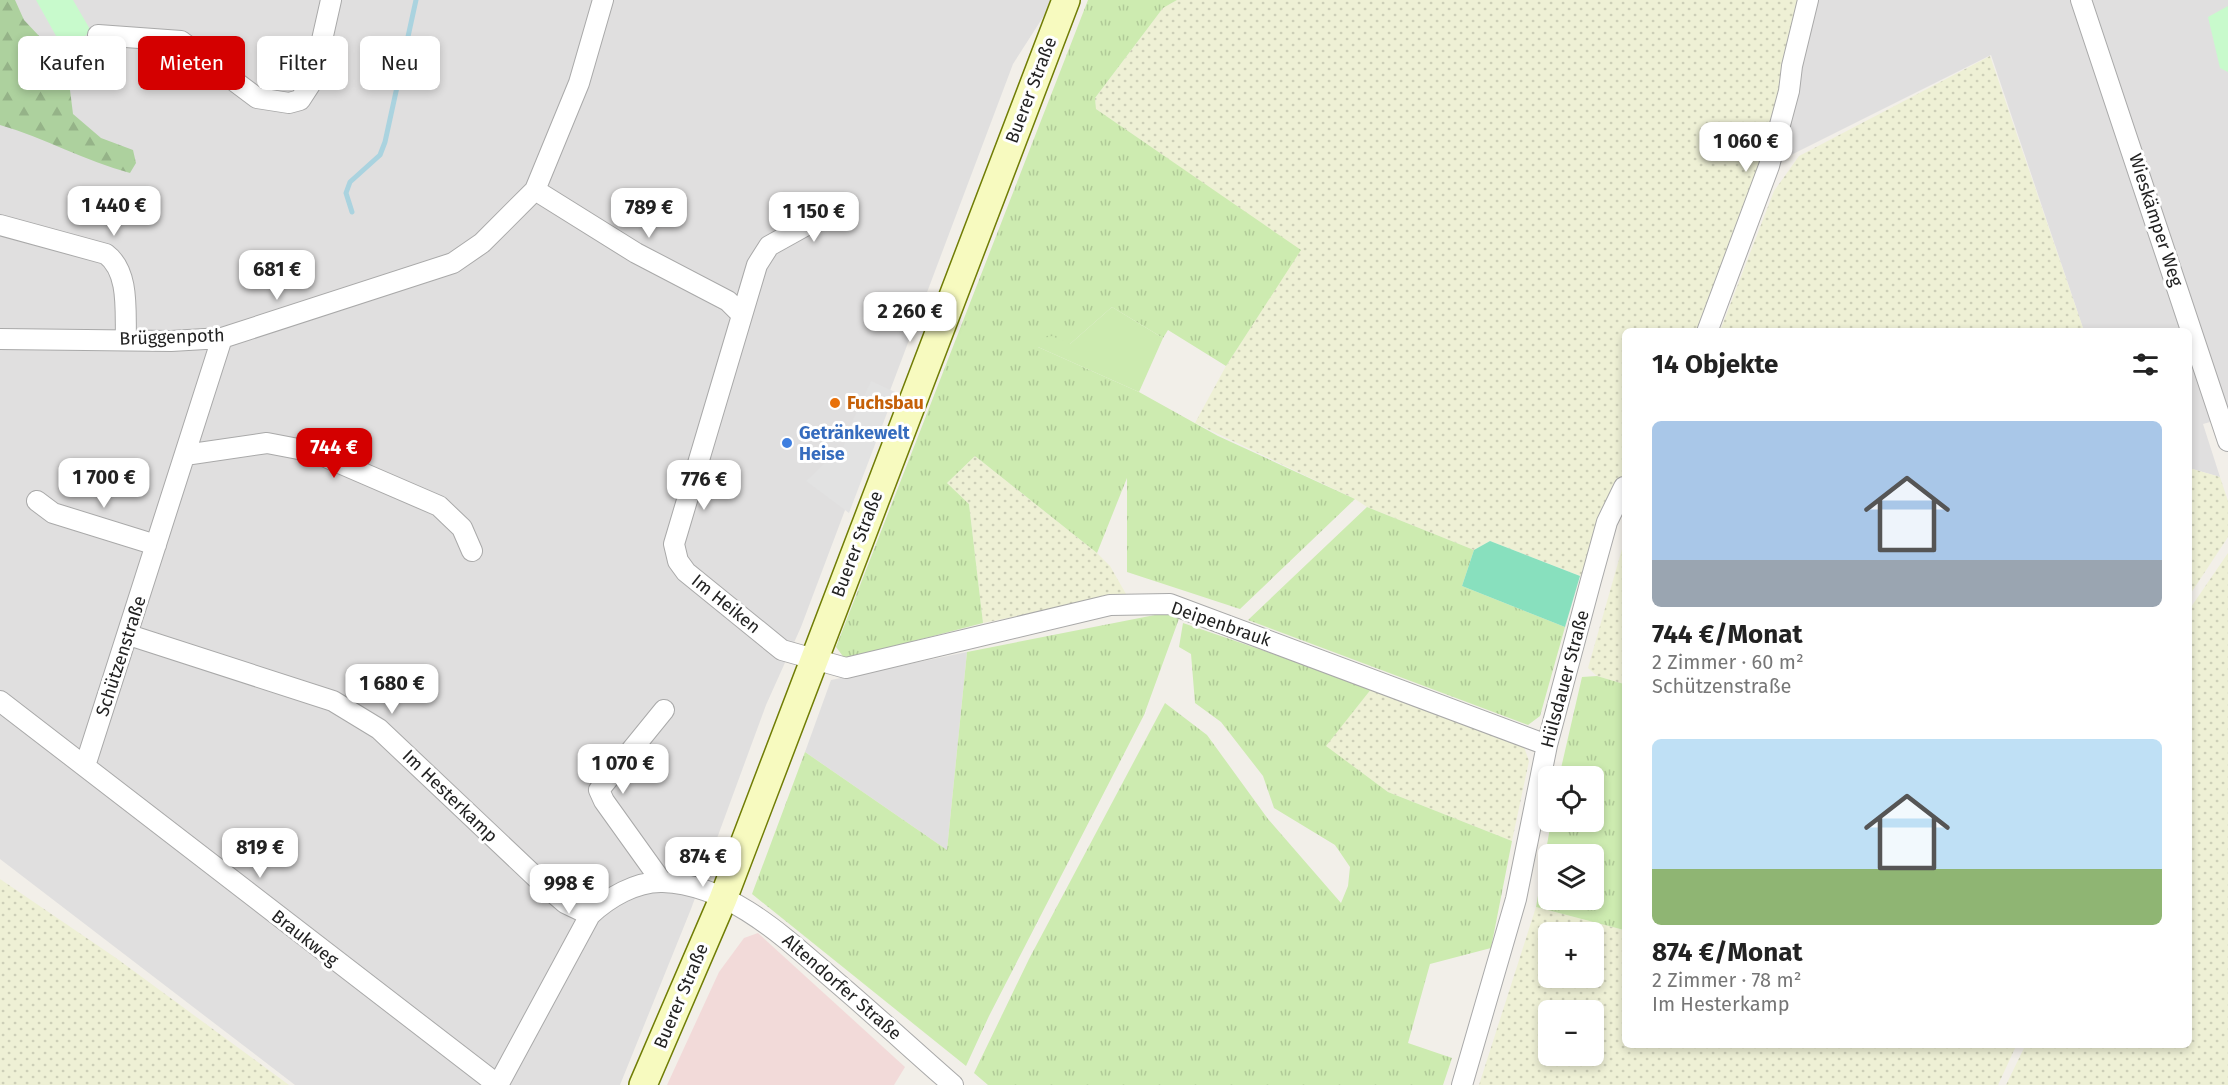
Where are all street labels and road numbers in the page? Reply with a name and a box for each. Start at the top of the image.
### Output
street label: Buerer Straße [1001,34,1061,146]
street label: Wieskämper Weg [2124,151,2188,290]
street label: Brüggenpoth [119,324,225,350]
street label: Buerer Straße [827,488,887,600]
street label: Im Heiken [687,570,765,638]
street label: Schützenstraße [91,593,151,719]
street label: Deipenbrauk [1168,597,1274,652]
street label: Hülsdauer Straße [1536,608,1594,750]
street label: Im Hesterkamp [398,745,502,847]
street label: Braukweg [267,905,343,971]
street label: Altendorfer Straße [778,929,906,1045]
street label: Buerer Straße [649,940,713,1052]

